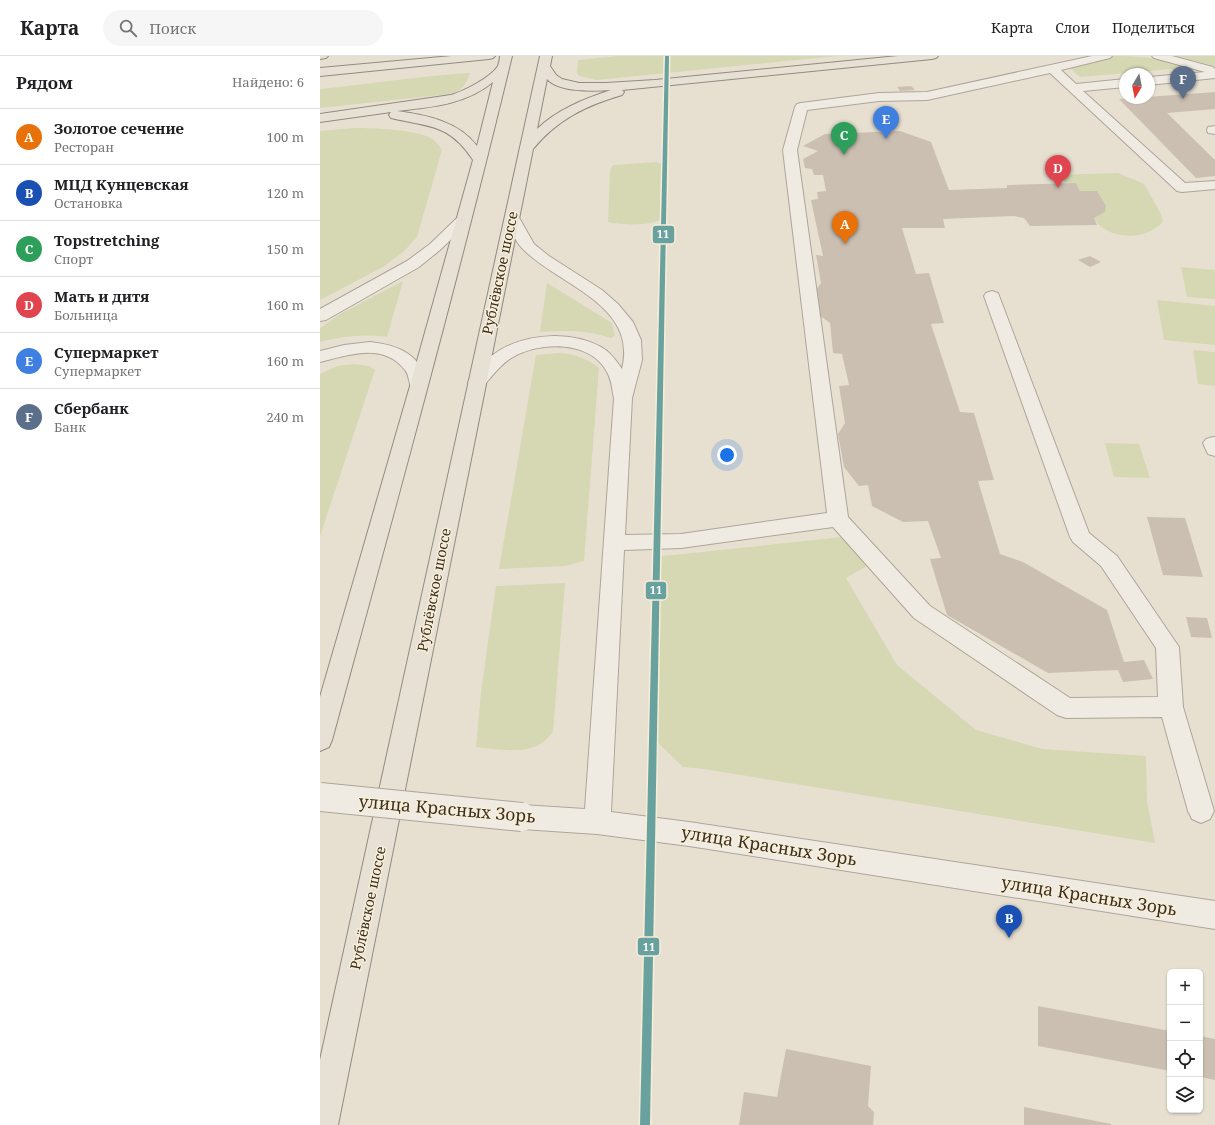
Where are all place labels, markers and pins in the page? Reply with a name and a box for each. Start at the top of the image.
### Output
pin: F [1170,66,1196,99]
pin: E [873,106,899,139]
pin: C [831,122,857,155]
pin: D [1045,155,1071,188]
pin: A [832,211,858,244]
pin: B [996,905,1022,938]

